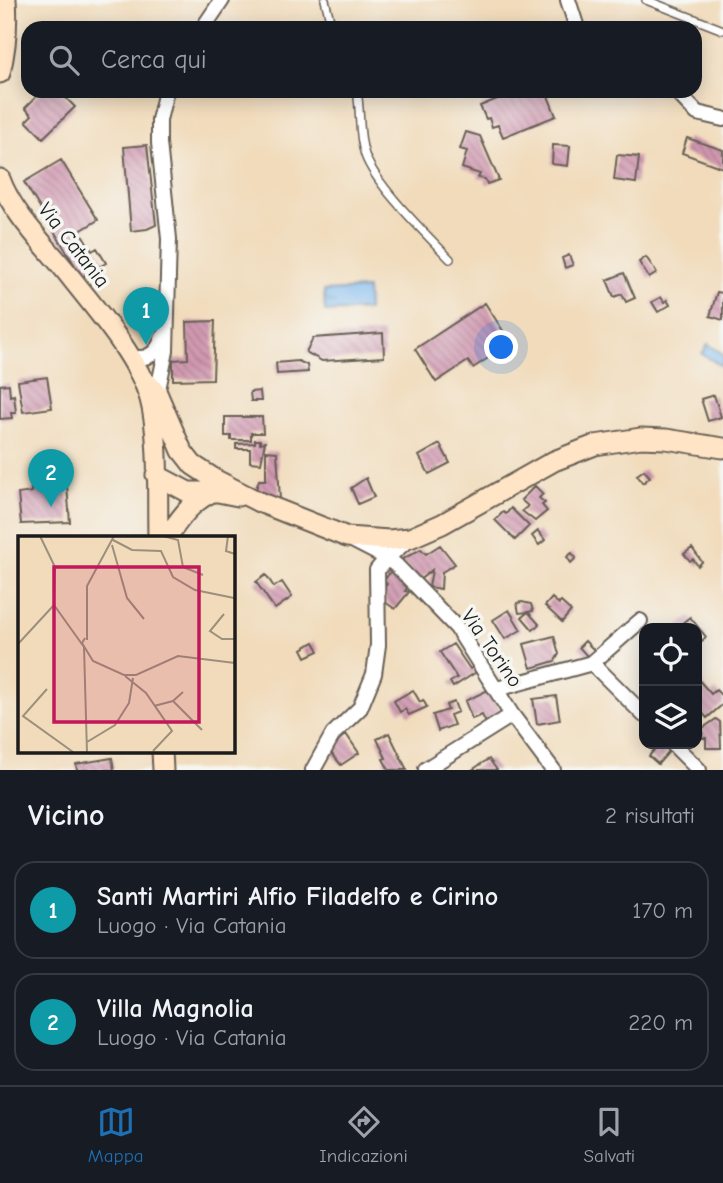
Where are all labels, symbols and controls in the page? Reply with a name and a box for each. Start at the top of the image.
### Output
search box [21,21,702,98]
icon: search [45,41,83,79]
text: Cerca qui [101,45,207,75]
street label: Via Catania [33,198,115,292]
pin: 1 [123,287,169,345]
your location [484,330,518,364]
pin: 2 [28,449,74,507]
inset map [18,536,234,752]
street label: Via Torino [456,604,528,692]
map controls [639,623,702,749]
button: locate [639,623,702,686]
button: layers [639,686,702,749]
text: Vicino [28,798,105,833]
text: 2 risultati [605,802,695,829]
text: Santi Martiri Alfio Filadelfo e Cirino [97,882,498,912]
text: 1 [48,897,58,924]
text: 170 m [632,897,693,924]
text: Luogo · Via Catania [97,912,287,939]
text: Villa Magnolia [97,994,254,1024]
text: 2 [47,1009,59,1036]
text: 220 m [628,1009,693,1036]
text: Luogo · Via Catania [97,1024,287,1051]
tab: Mappa [88,1103,144,1167]
tab: Indicazioni [319,1103,408,1167]
tab: Salvati [584,1103,635,1167]

